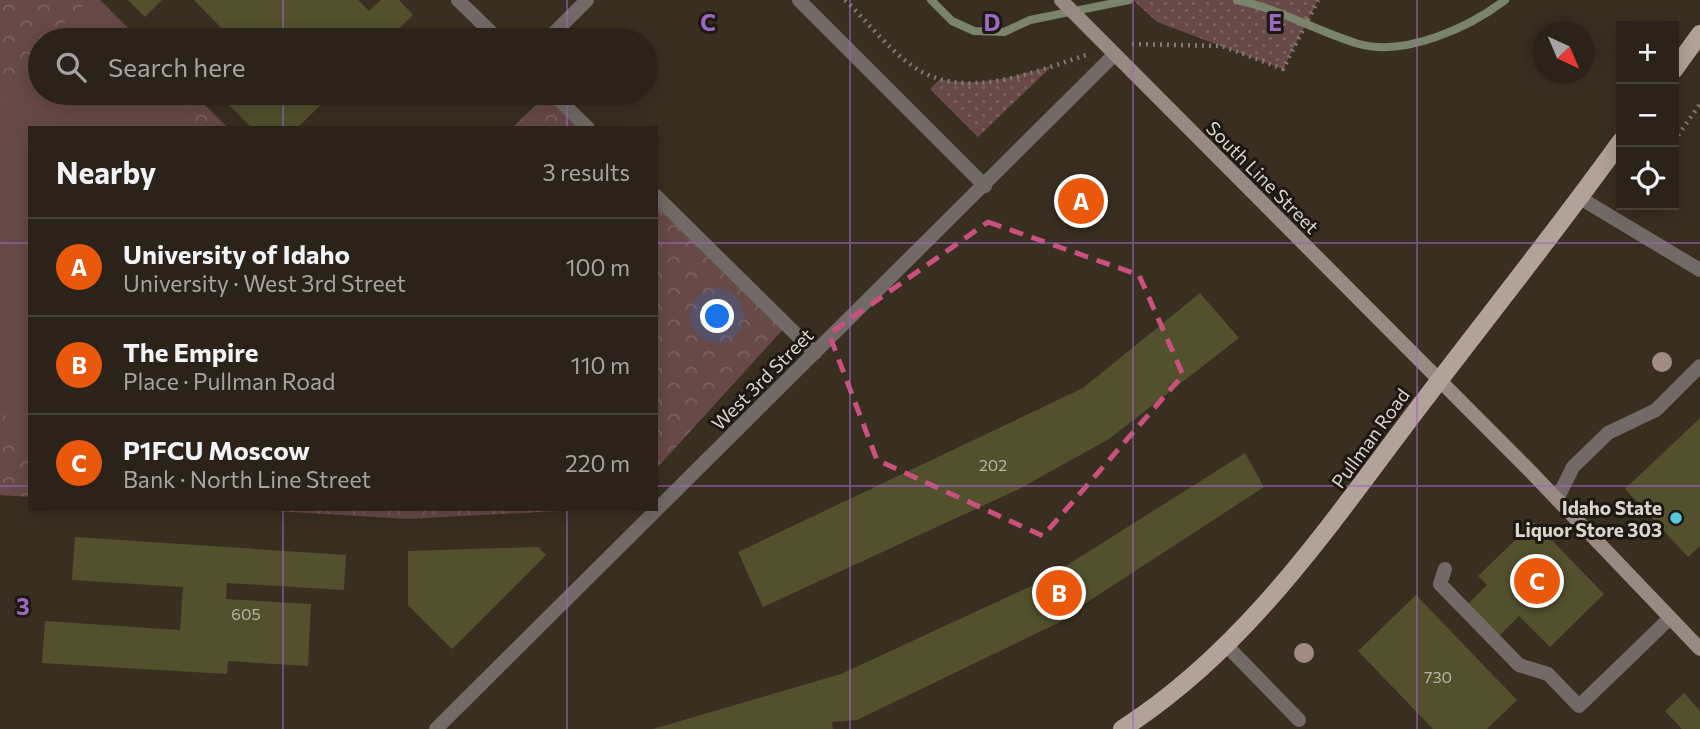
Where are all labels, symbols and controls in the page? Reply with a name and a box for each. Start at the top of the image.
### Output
text: C [700,8,716,36]
text: D [984,8,1001,36]
text: E [1268,8,1282,36]
north arrow [1532,21,1595,84]
map controls [1616,21,1679,210]
button: + [1616,21,1679,84]
search box [28,28,658,105]
icon: search [52,48,90,86]
text: Search here [108,51,246,82]
button: − [1616,84,1679,147]
street label: South Line Street [1202,116,1324,238]
button: locate [1616,147,1679,210]
text: Nearby [56,153,156,190]
text: 3 results [543,158,630,186]
pin: A [1058,175,1104,227]
text: University of Idaho [123,238,350,269]
text: A [71,253,87,281]
text: 100 m [566,253,630,281]
text: University · West 3rd Street [123,269,406,297]
your location [700,299,734,333]
street label: West 3rd Street [706,323,818,435]
text: The Empire [123,336,258,367]
text: B [71,351,87,379]
text: 110 m [571,351,630,379]
text: Place · Pullman Road [123,367,335,395]
street label: Pullman Road [1326,384,1414,492]
text: P1FCU Moscow [123,434,310,465]
text: C [71,449,87,477]
text: 220 m [565,449,630,477]
house number: 202 [979,455,1007,474]
text: Bank · North Line Street [123,465,371,493]
place label: Idaho State Liquor Store 303 [1514,496,1662,541]
marker: Idaho State Liquor Store 303 [1668,510,1684,526]
pin: C [1514,555,1560,607]
pin: B [1036,567,1082,619]
text: 3 [16,592,30,620]
house number: 605 [231,604,261,623]
house number: 730 [1424,667,1452,686]

